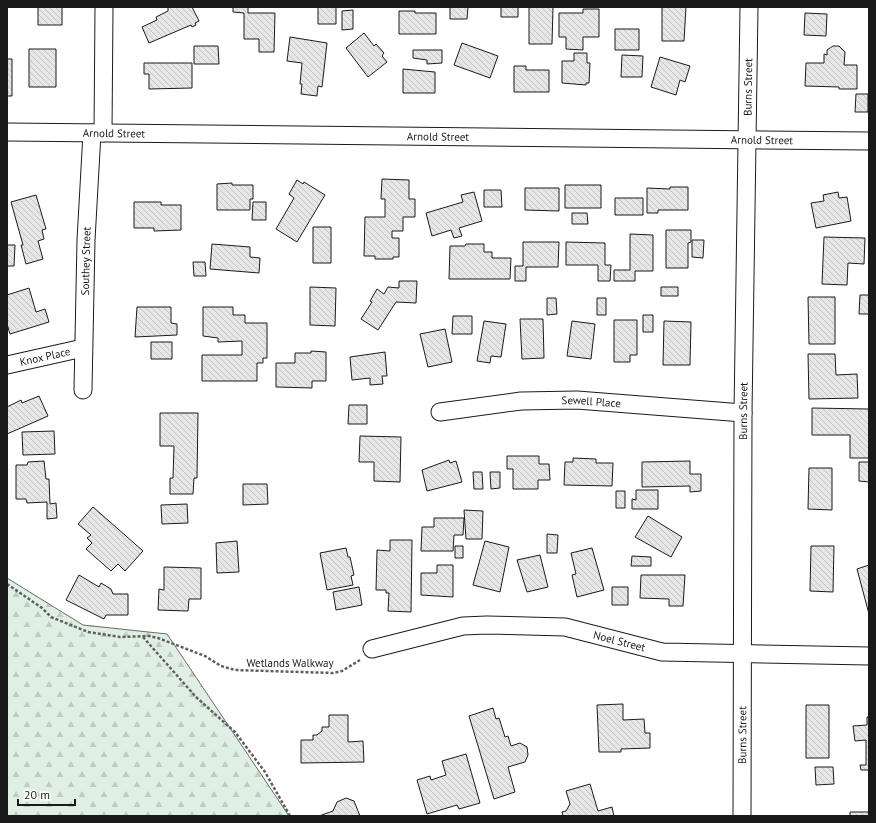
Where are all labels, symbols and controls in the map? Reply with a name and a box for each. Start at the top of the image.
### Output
street label: Burns Street [740,58,755,116]
street label: Arnold Street [83,126,145,140]
street label: Arnold Street [407,129,469,144]
street label: Arnold Street [731,133,793,147]
street label: Southey Street [78,226,94,295]
street label: Knox Place [18,344,72,369]
street label: Burns Street [736,382,750,440]
street label: Sewell Place [561,393,622,410]
street label: Noel Street [592,628,647,654]
street label: Wetlands Walkway [246,656,334,670]
street label: Burns Street [735,706,749,764]
scale bar [18,781,75,807]
text: 20 m [24,787,50,802]

